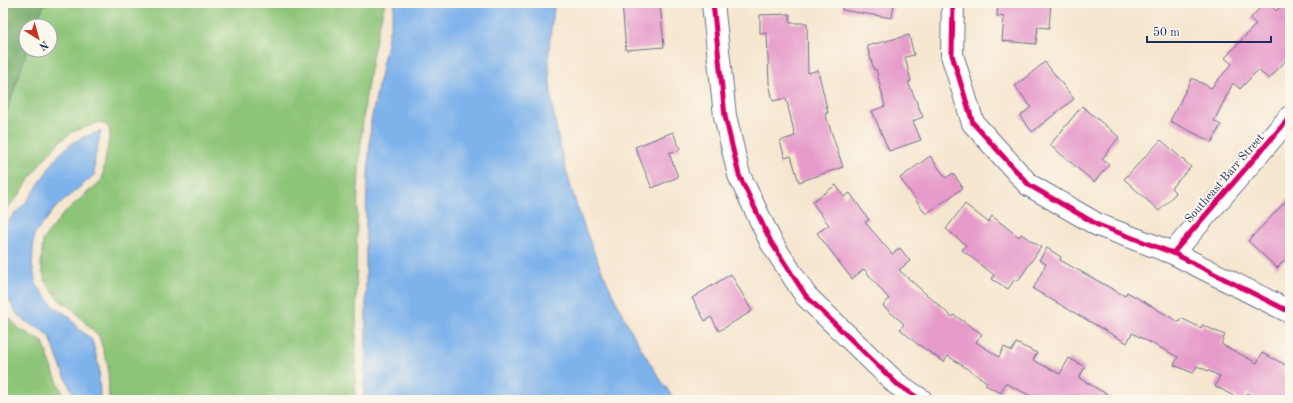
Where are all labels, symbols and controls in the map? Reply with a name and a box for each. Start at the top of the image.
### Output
north arrow [18,18,58,58]
scale bar [1147,18,1271,44]
text: 50 m [1153,26,1180,39]
text: N [36,38,50,52]
street label: Southeast Barr Street [1183,132,1267,226]

